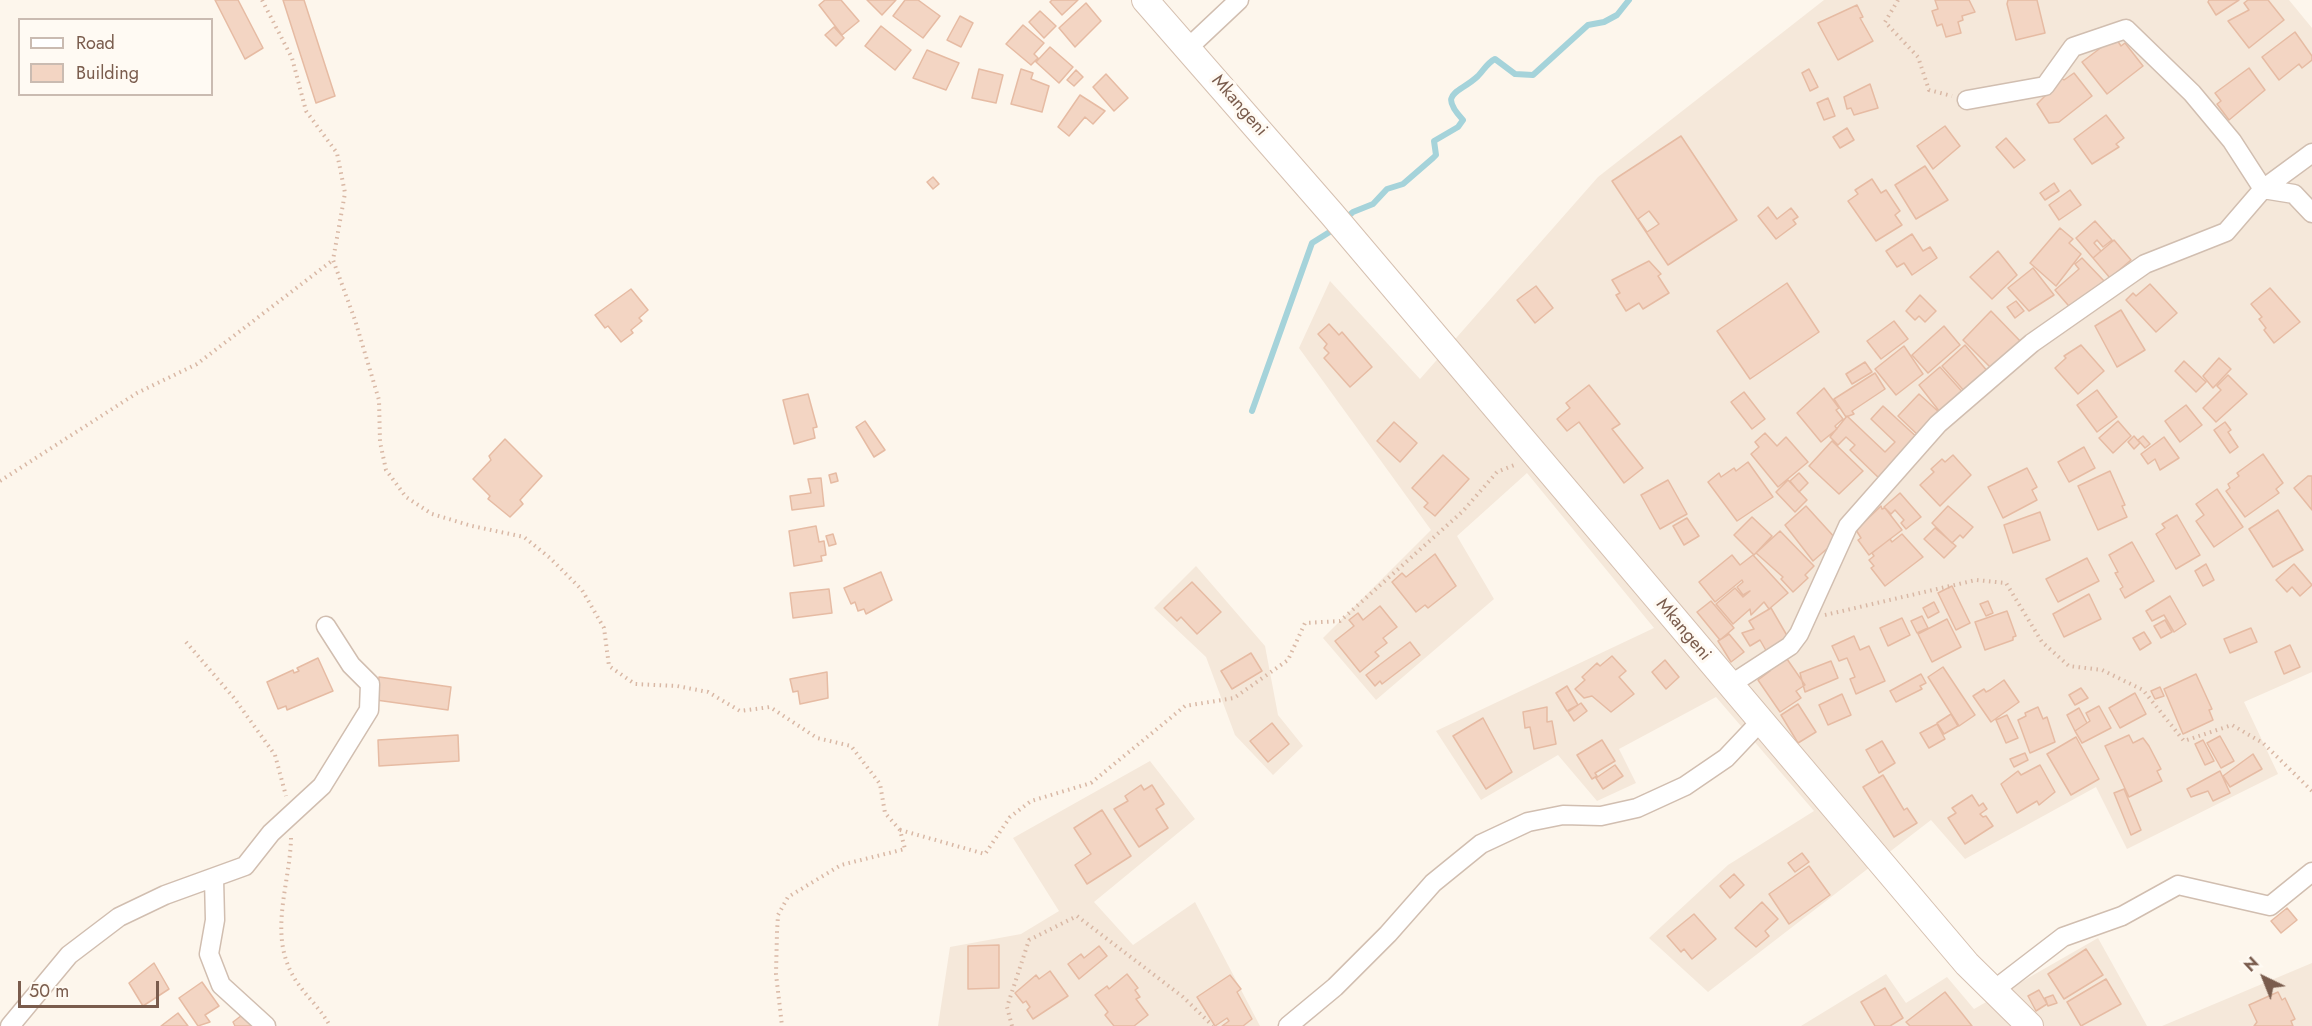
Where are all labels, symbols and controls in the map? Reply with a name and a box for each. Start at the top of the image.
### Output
legend [18,18,213,96]
text: Road [76,30,115,56]
text: Building [76,60,139,86]
street label: Mkangeni [1206,71,1272,141]
street label: Mkangeni [1651,595,1715,665]
north arrow [2234,948,2294,1008]
text: N [2239,952,2264,977]
scale bar [21,969,162,1007]
text: 50 m [29,978,69,1004]

